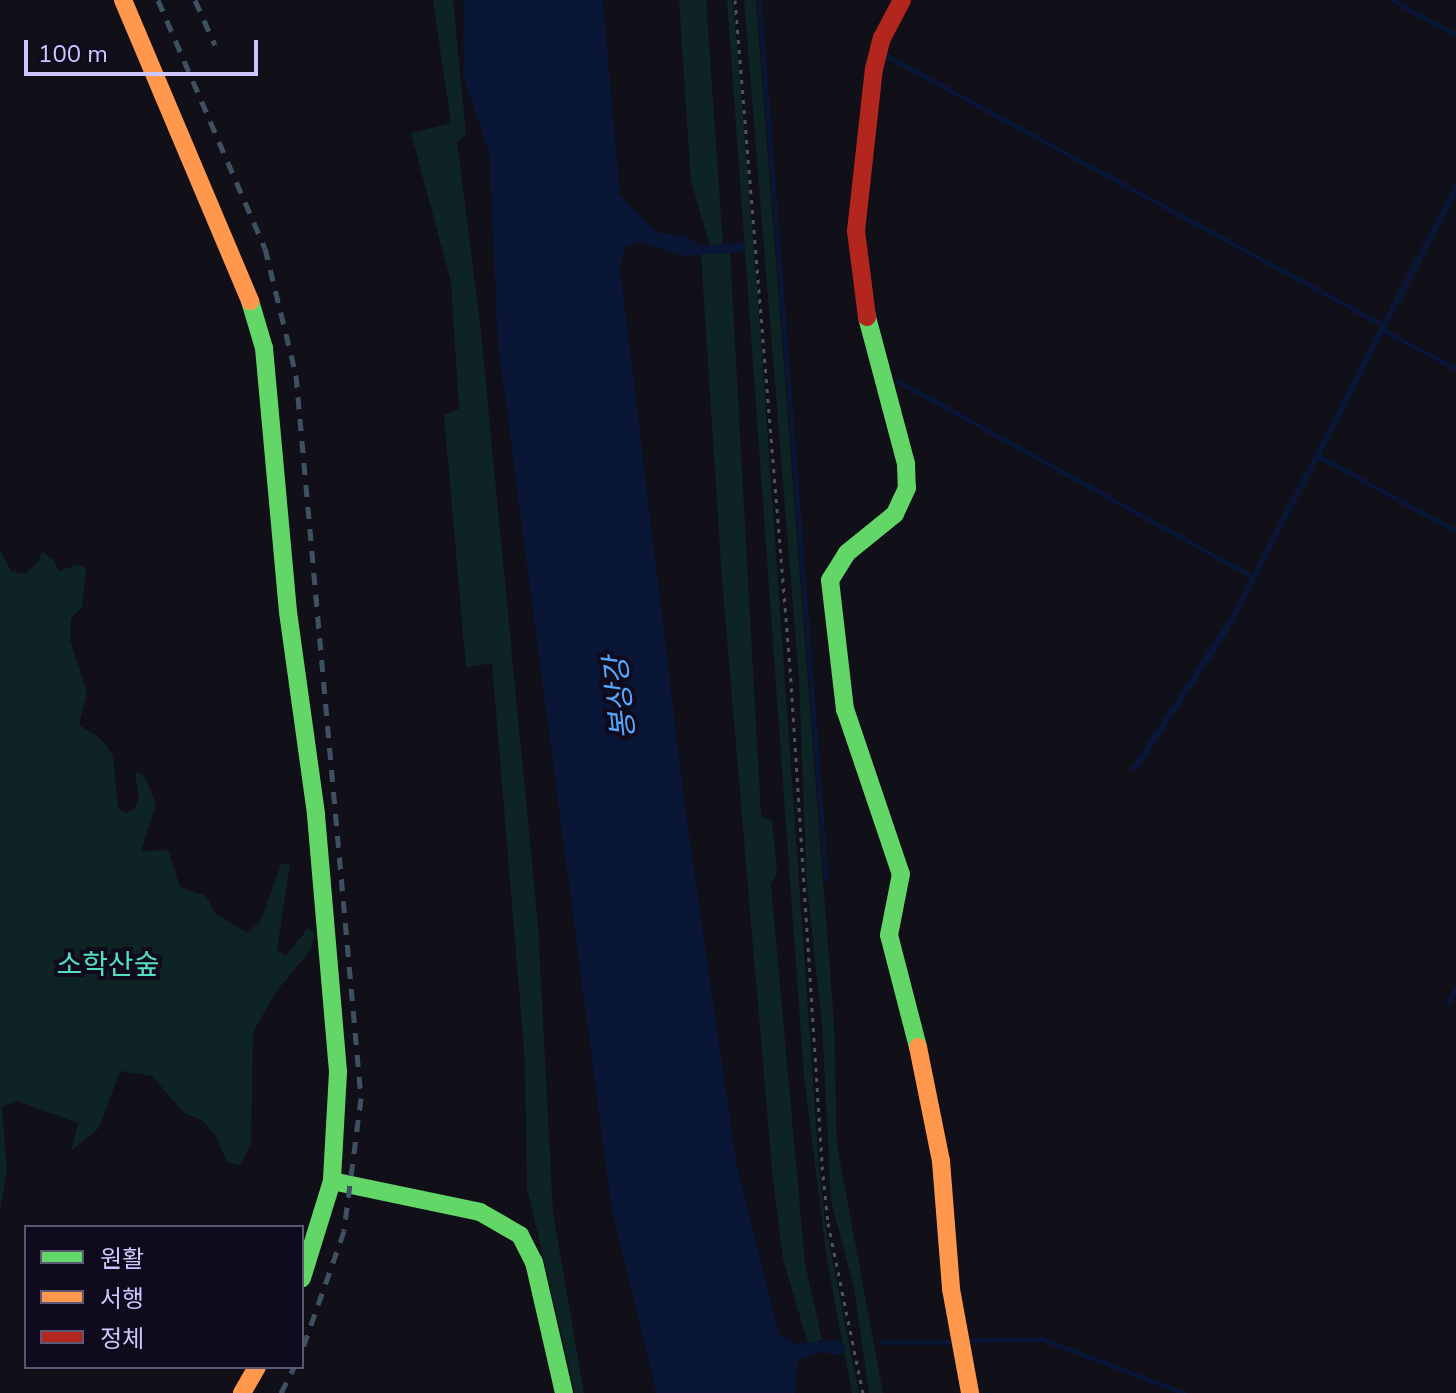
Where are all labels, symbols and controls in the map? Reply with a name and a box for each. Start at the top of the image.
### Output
scale bar [28,24,262,74]
text: 100 m [38,38,108,70]
water label: 봉상강 [599,655,643,741]
park label: 소학산숲 [56,948,160,982]
legend [24,1225,304,1369]
text: 원활 [100,1243,144,1275]
text: 서행 [100,1283,144,1315]
text: 정체 [100,1323,144,1355]

